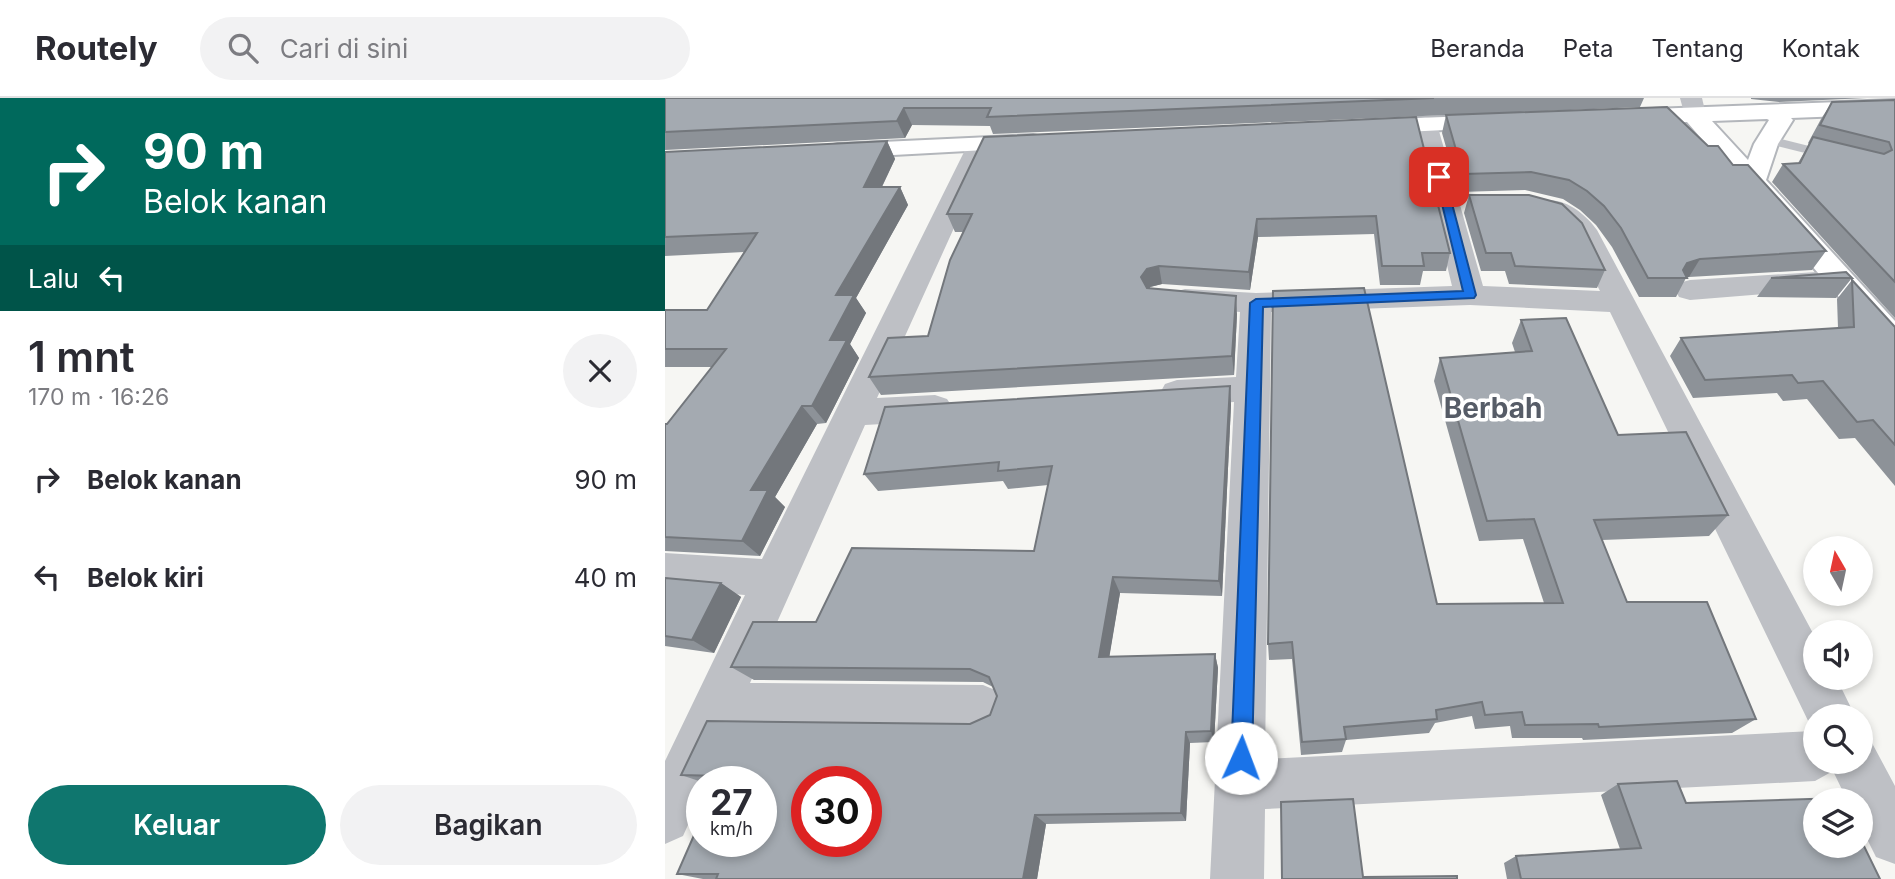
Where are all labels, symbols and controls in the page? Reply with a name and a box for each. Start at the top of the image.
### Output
search box [200,17,690,80]
text: Routely [35,28,158,68]
icon: search [224,29,262,67]
text: Cari di sini [280,33,408,64]
text: Beranda [1430,34,1525,63]
text: Peta [1563,34,1613,63]
text: Tentang [1651,34,1744,63]
text: Kontak [1782,34,1860,63]
text: 90 m [143,122,264,181]
icon: right [28,126,119,217]
pin [1409,147,1469,207]
icon: arrive [1420,158,1458,196]
text: Belok kanan [143,182,327,221]
icon: left [93,259,131,297]
text: Lalu [28,263,79,294]
text: 1 mnt [28,331,135,382]
button: close [563,334,637,408]
text: 170 m · 16:26 [28,383,169,411]
district label: Berbah [1444,391,1542,425]
icon: right [28,460,66,498]
text: Belok kanan [87,464,242,495]
text: 90 m [574,464,637,495]
north arrow [1803,536,1873,606]
map controls [1803,536,1873,858]
icon: left [28,558,66,596]
text: Belok kiri [87,562,204,593]
text: 40 m [574,562,637,593]
button: sound [1803,620,1873,690]
button: search [1803,704,1873,774]
position arrow [1204,721,1278,795]
speed limit sign: 30 [791,766,882,857]
text: 27 [710,781,753,823]
button: Keluar [28,785,326,865]
button: Bagikan [340,785,637,865]
button: layers [1803,788,1873,858]
text: km/h [710,818,753,839]

